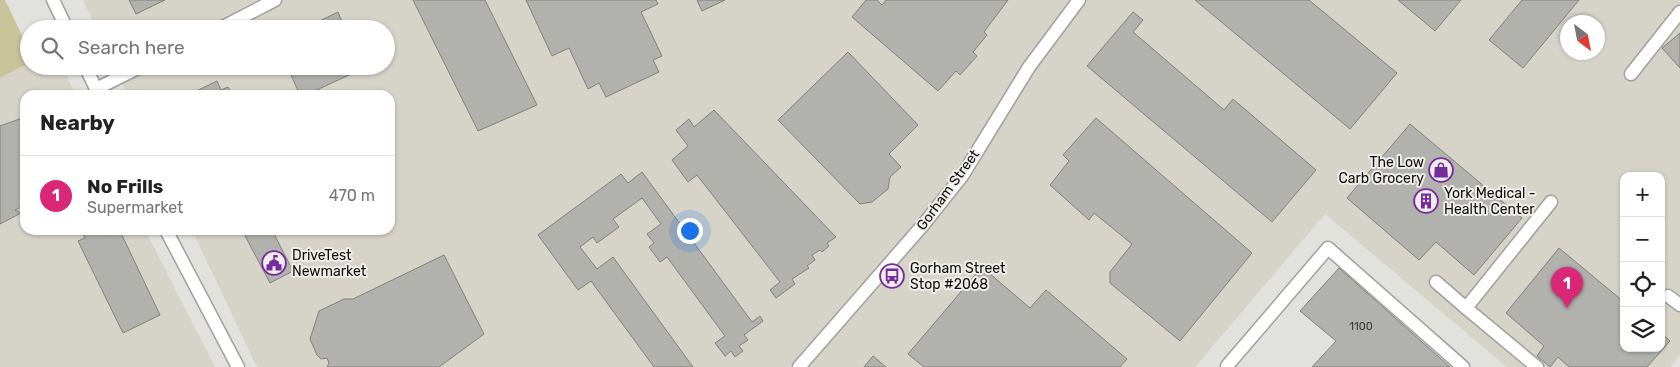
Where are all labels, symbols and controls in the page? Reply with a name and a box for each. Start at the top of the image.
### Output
north arrow [1560,15,1605,60]
search box [20,20,395,75]
icon: search [38,34,66,62]
text: Search here [78,36,185,59]
text: Nearby [40,110,115,135]
street label: Gorham Street [913,146,983,234]
place label: The Low Carb Grocery [1338,154,1424,187]
shop icon: The Low Carb Grocery [1428,157,1454,183]
map controls [1620,172,1665,352]
button: + [1620,172,1665,217]
text: No Frills [87,175,163,198]
place label: York Medical - Health Center [1444,185,1536,218]
text: 1 [52,186,60,205]
text: 470 m [329,186,375,205]
building icon: York Medical - Health Center [1413,188,1439,214]
text: Supermarket [87,198,183,217]
button: − [1620,217,1665,262]
your location [677,218,703,244]
place label: DriveTest Newmarket [292,247,367,280]
public building icon: DriveTest Newmarket [261,250,287,276]
place label: Gorham Street Stop #2068 [910,260,1006,293]
button: locate [1620,262,1665,307]
bus stop icon: Gorham Street Stop #2068 [879,263,905,289]
pin: 1 [1551,267,1583,308]
button: layers [1620,307,1665,352]
house number: 1100 [1349,320,1373,333]

